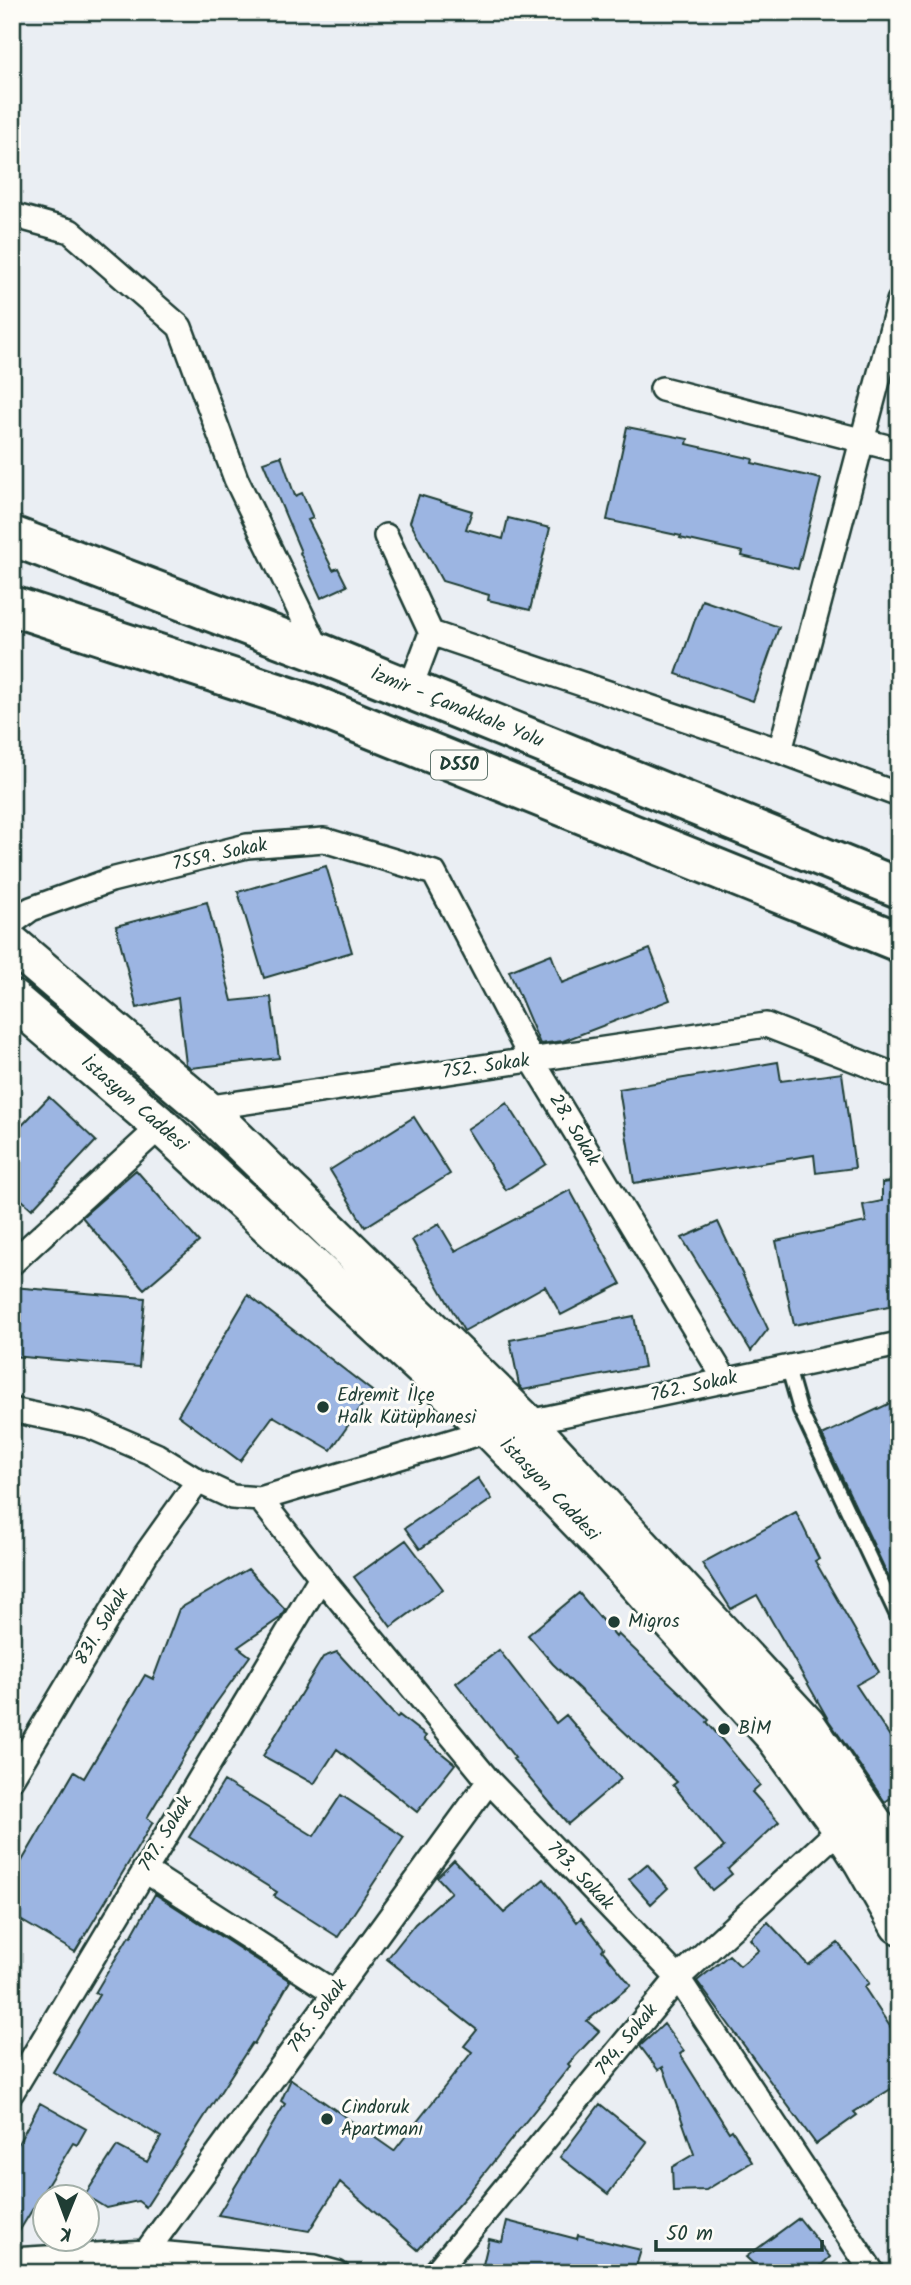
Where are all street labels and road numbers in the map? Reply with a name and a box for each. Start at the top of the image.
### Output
street label: İzmir - Çanakkale Yolu [366,660,548,756]
road number: D550 [431,750,487,780]
street label: 7559. Sokak [170,830,270,880]
street label: 752. Sokak [441,1046,532,1088]
street label: İstasyon Caddesi [74,1049,196,1160]
street label: 28. Sokak [541,1088,608,1172]
street label: 762. Sokak [648,1363,740,1411]
street label: İstasyon Caddesi [492,1431,607,1550]
street label: 831. Sokak [67,1582,137,1672]
street label: 797. Sokak [131,1790,201,1878]
street label: 793. Sokak [539,1834,621,1918]
street label: 795. Sokak [281,1972,355,2060]
street label: 794. Sokak [588,1997,666,2083]

